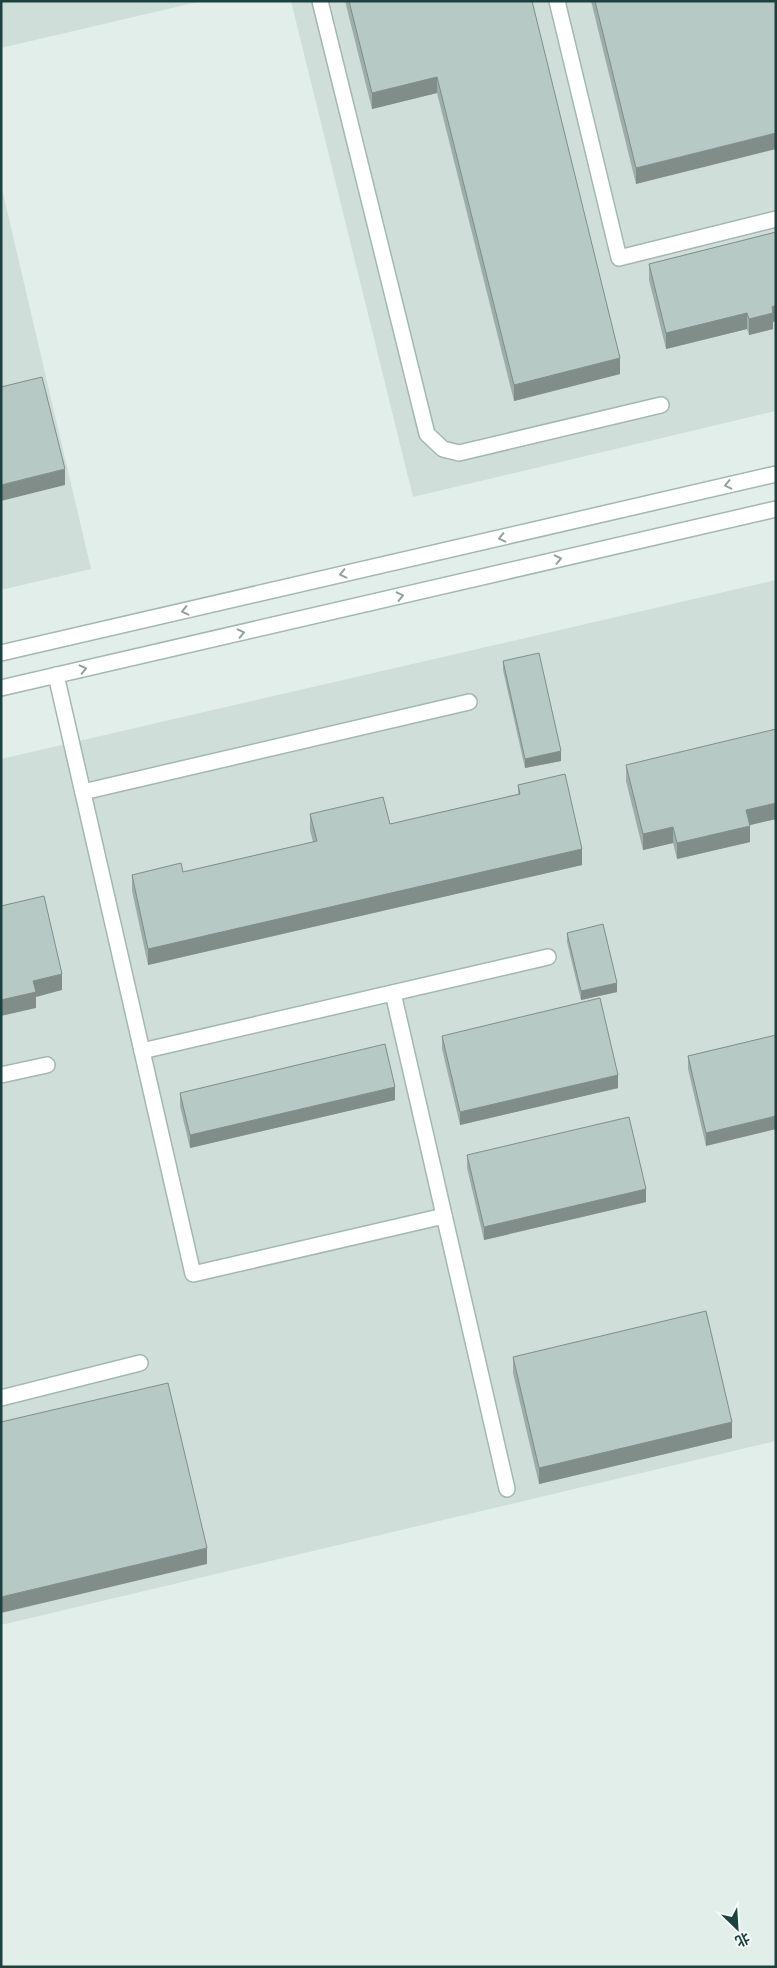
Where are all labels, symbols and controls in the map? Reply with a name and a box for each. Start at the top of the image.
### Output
one-way arrow [724,479,733,490]
one-way arrow [497,532,506,543]
one-way arrow [553,554,562,565]
one-way arrow [339,568,348,579]
one-way arrow [395,591,404,602]
one-way arrow [181,605,190,616]
one-way arrow [237,628,246,639]
one-way arrow [78,664,87,675]
north arrow [712,1903,762,1953]
text: 北 [732,1929,753,1951]

